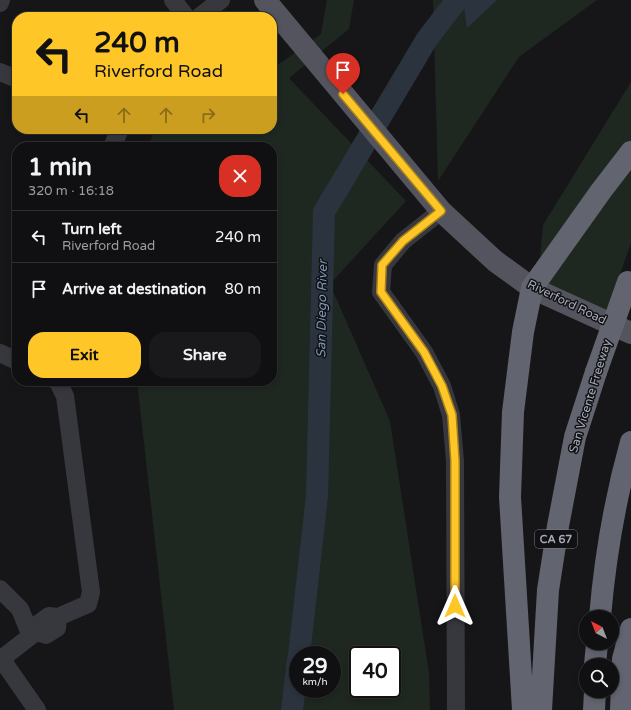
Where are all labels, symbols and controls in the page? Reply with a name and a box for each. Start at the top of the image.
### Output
text: 240 m [94,26,180,60]
icon: left [28,28,80,80]
pin [326,53,360,94]
icon: arrive [332,59,354,81]
text: Riverford Road [94,60,223,82]
icon: left [71,104,93,126]
icon: ahead [113,104,135,126]
icon: ahead [155,104,177,126]
icon: right [197,104,219,126]
text: 1 min [28,153,92,182]
button: close [219,155,261,197]
text: 320 m · 16:18 [28,183,114,199]
text: Turn left [62,220,122,238]
icon: left [28,226,50,248]
text: 240 m [215,228,261,246]
text: Riverford Road [62,238,155,254]
water label: San Diego River [313,258,331,358]
street label: Riverford Road [525,277,609,327]
icon: arrive [28,278,50,300]
text: Arrive at destination [62,280,206,298]
text: 80 m [224,280,261,298]
button: Exit [28,332,141,378]
button: Share [149,332,261,378]
street label: San Vicente Freeway [566,337,614,454]
road number: CA 67 [535,530,577,548]
position arrow [434,585,476,627]
north arrow [579,610,619,650]
map controls [579,610,619,698]
speed limit sign: 40 [349,646,401,698]
text: 29 [302,655,328,679]
button: search [579,658,619,698]
text: km/h [302,676,328,688]

